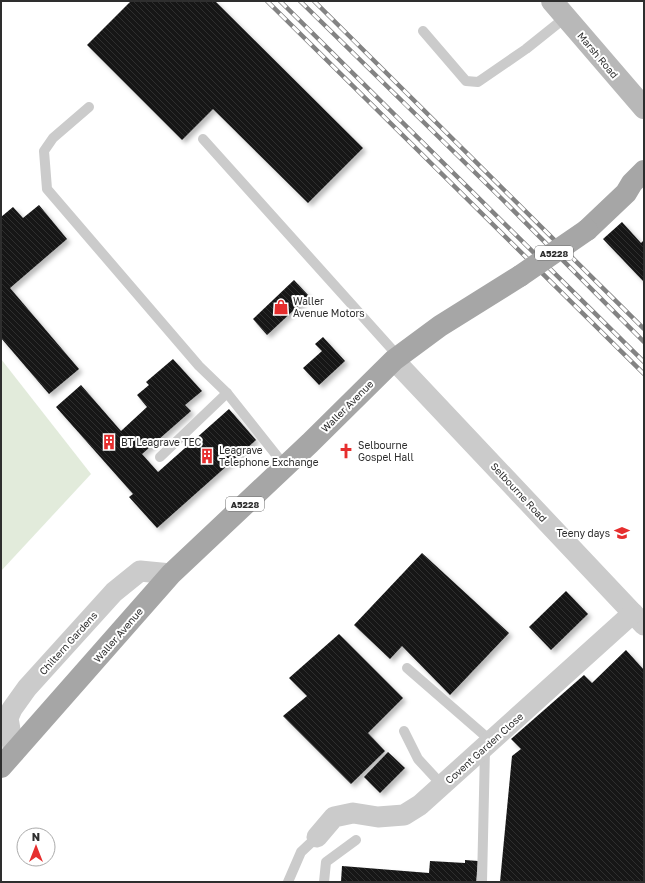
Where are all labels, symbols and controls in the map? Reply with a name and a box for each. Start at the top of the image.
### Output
street label: Marsh Road [575,29,621,81]
road number: A5228 [535,246,573,260]
place label: Waller Avenue Motors [293,295,365,319]
shop icon: Waller Avenue Motors [272,298,290,316]
street label: Waller Avenue [318,377,376,435]
building icon: BT Leagrave TEC [100,433,118,451]
place label: BT Leagrave TEC [121,436,202,448]
place label: Selbourne Gospel Hall [358,439,414,463]
church icon: Selbourne Gospel Hall [337,442,355,460]
place label: Leagrave Telephone Exchange [219,444,319,468]
building icon: Leagrave Telephone Exchange [198,447,216,465]
street label: Selbourne Road [489,460,549,524]
road number: A5228 [226,497,264,511]
school or university icon: Teeny days [613,524,631,542]
place label: Teeny days [557,527,610,539]
street label: Waller Avenue [91,605,145,665]
street label: Chiltern Gardens [36,609,100,677]
street label: Covent Garden Close [443,710,525,786]
north arrow [16,827,56,867]
text: N [32,830,40,843]

